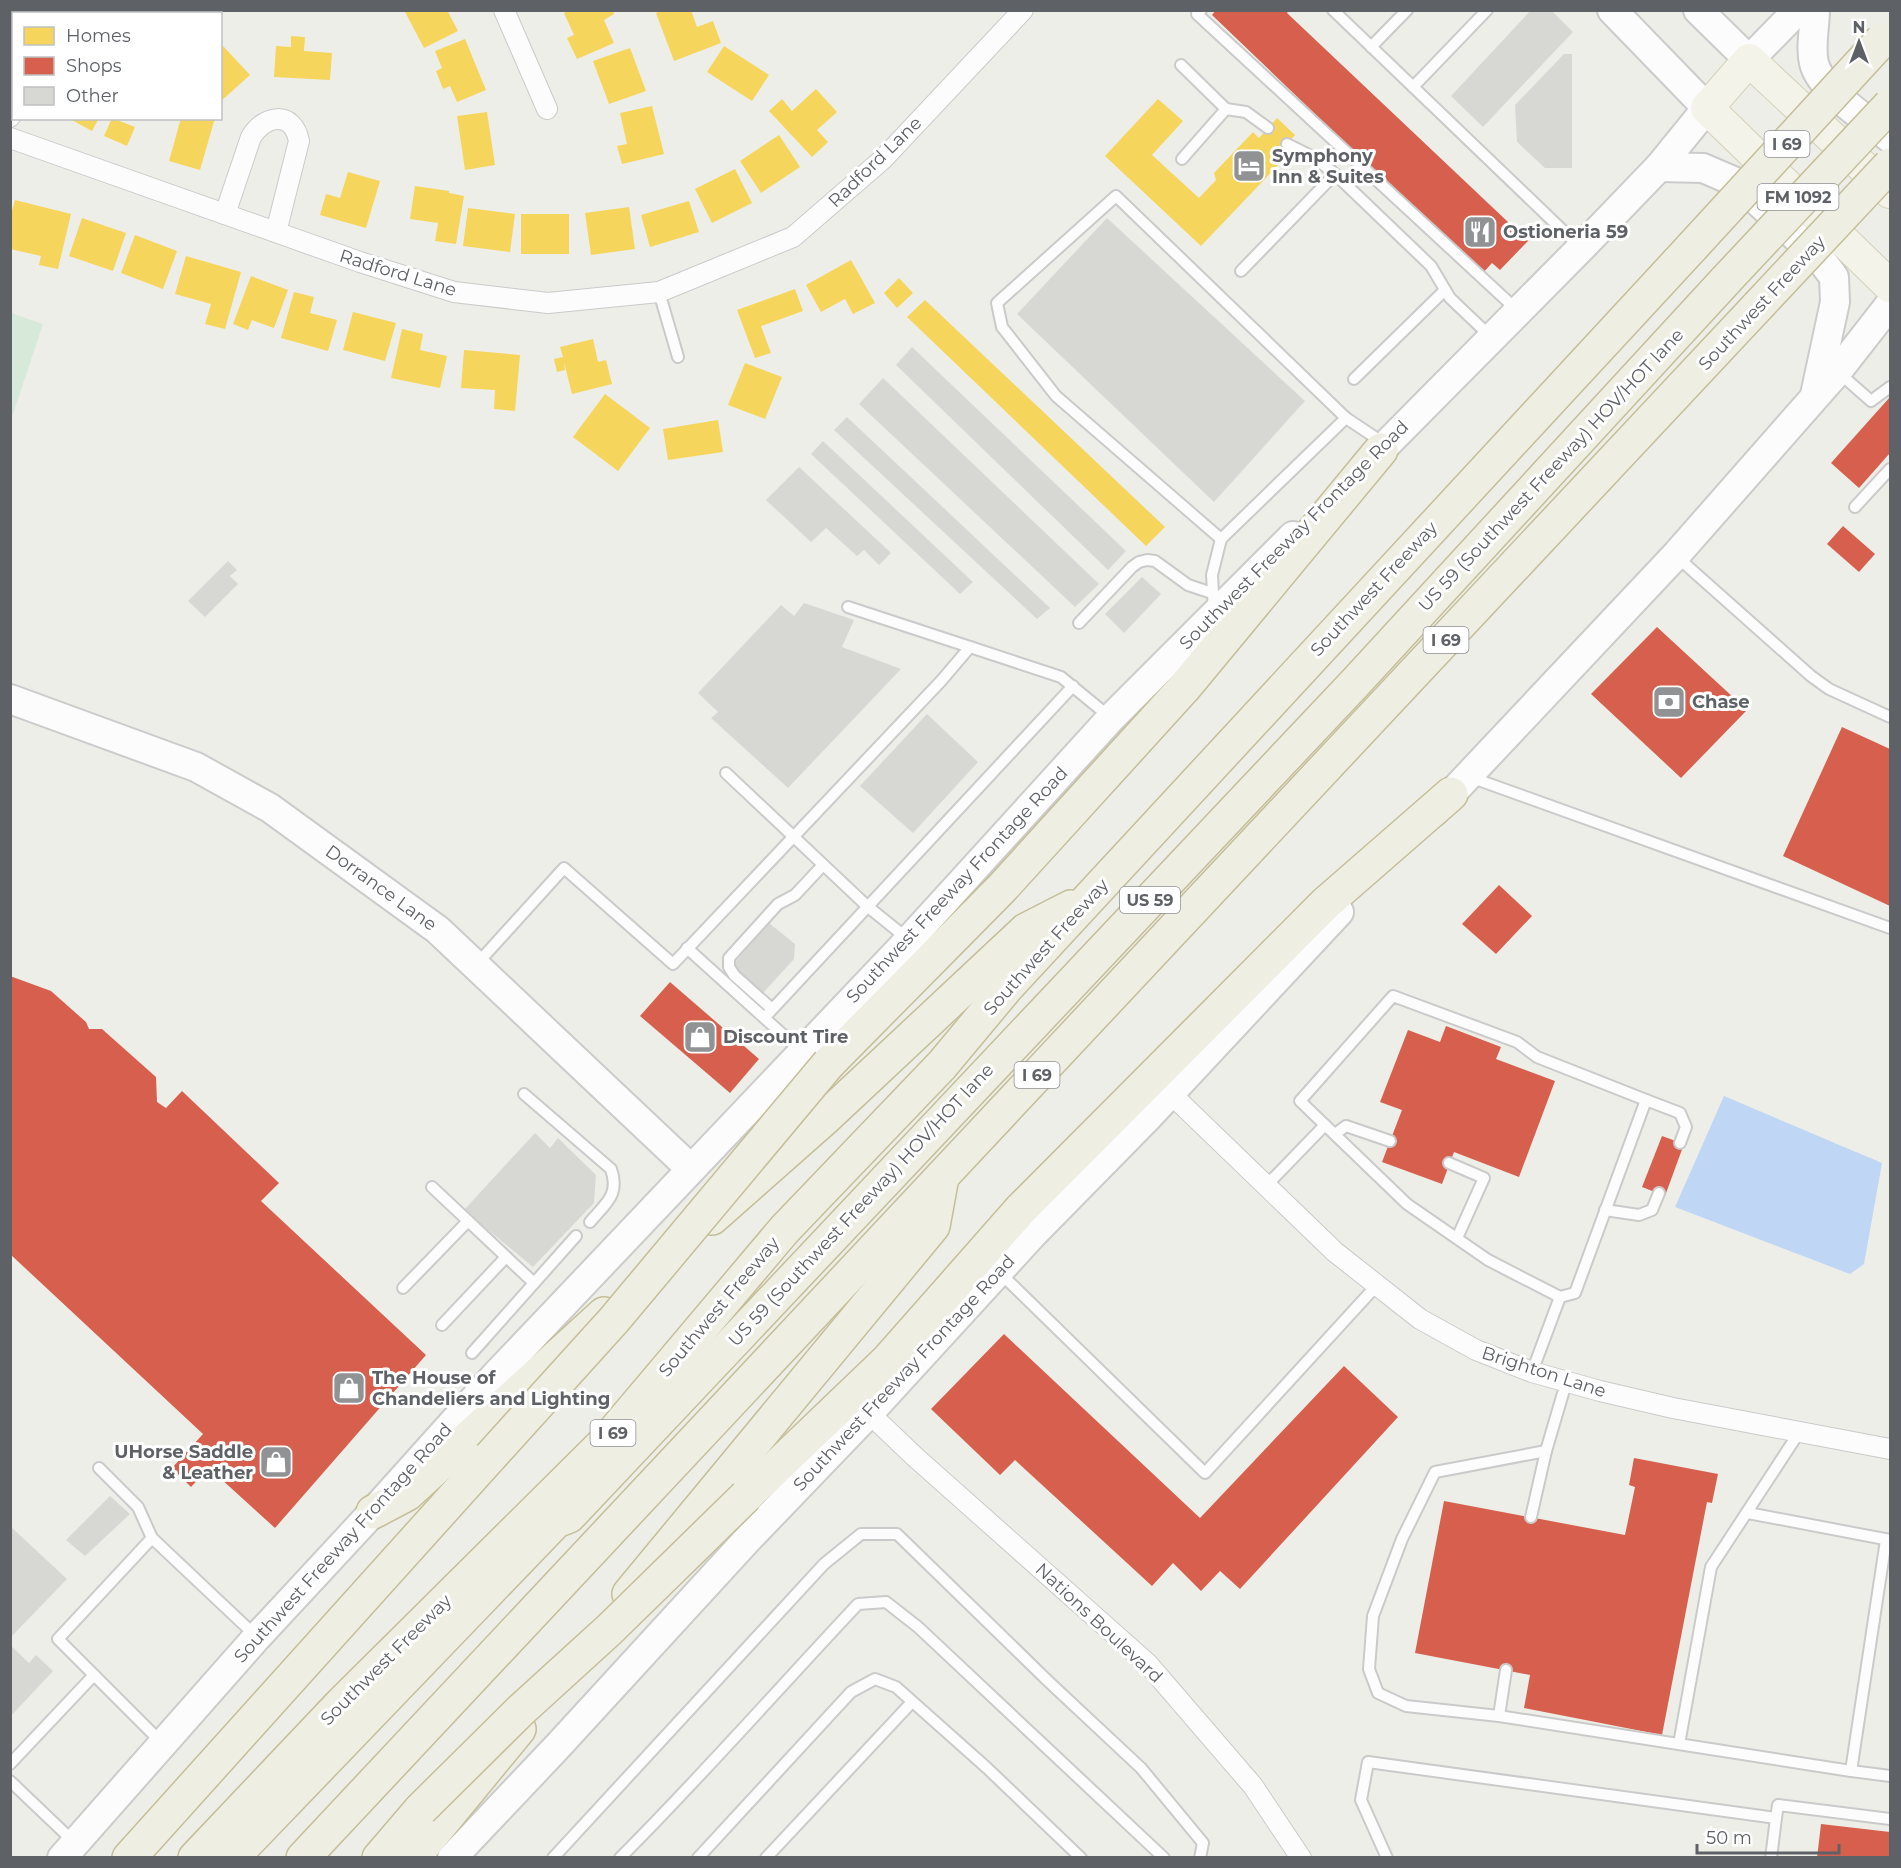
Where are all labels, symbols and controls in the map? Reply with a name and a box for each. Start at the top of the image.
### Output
legend [12,12,222,120]
north arrow [1829,12,1889,72]
text: N [1853,18,1865,37]
text: Homes [66,25,131,47]
text: Shops [66,55,122,77]
text: Other [66,85,119,107]
street label: Radford Lane [824,112,926,212]
road number: I 69 [1764,131,1810,157]
place label: Symphony Inn & Suites [1272,145,1384,188]
hotel icon: Symphony Inn & Suites [1231,148,1267,184]
road number: FM 1092 [1758,184,1838,210]
restaurant icon: Ostioneria 59 [1462,214,1498,250]
place label: Ostioneria 59 [1503,221,1628,243]
street label: Southwest Freeway [1694,231,1830,375]
street label: Radford Lane [337,245,459,301]
street label: US 59 (Southwest Freeway) HOV/HOT lane [1414,324,1688,616]
street label: Southwest Freeway Frontage Road [1175,416,1413,654]
street label: Southwest Freeway [1306,517,1442,661]
road number: I 69 [1424,627,1468,653]
bank icon: Chase [1651,684,1687,720]
place label: Chase [1692,691,1750,713]
street label: Southwest Freeway Frontage Road [842,762,1072,1008]
street label: Dorrance Lane [321,840,441,936]
street label: Southwest Freeway [979,874,1113,1020]
road number: US 59 [1120,887,1180,913]
shop icon: Discount Tire [682,1019,718,1055]
place label: Discount Tire [723,1026,848,1048]
street label: US 59 (Southwest Freeway) HOV/HOT lane [724,1059,998,1351]
road number: I 69 [1014,1062,1060,1088]
street label: Southwest Freeway [654,1232,784,1382]
street label: Southwest Freeway Frontage Road [788,1250,1020,1496]
street label: Brighton Lane [1479,1342,1609,1402]
place label: The House of Chandeliers and Lighting [372,1367,610,1410]
shop icon: The House of Chandeliers and Lighting [331,1370,367,1406]
street label: Southwest Freeway Frontage Road [230,1419,456,1667]
road number: I 69 [590,1420,636,1446]
place label: UHorse Saddle & Leather [114,1441,253,1484]
shop icon: UHorse Saddle & Leather [258,1444,294,1480]
street label: Nations Boulevard [1031,1558,1167,1688]
street label: Southwest Freeway [316,1590,456,1730]
scale bar [1697,1817,1840,1855]
text: 50 m [1706,1827,1752,1849]

